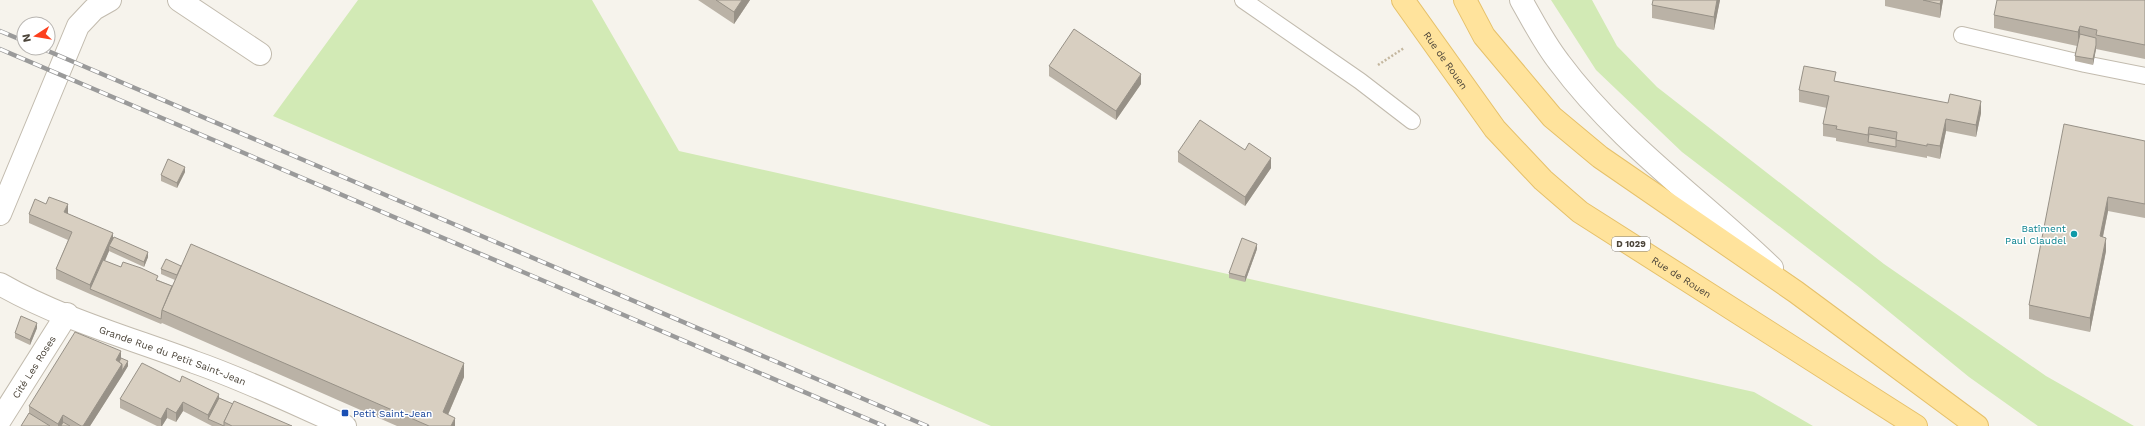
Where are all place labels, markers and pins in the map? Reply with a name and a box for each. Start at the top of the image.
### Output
place label: Batîment Paul Claudel [2005,223,2067,246]
marker: Batîment Paul Claudel [2069,229,2079,239]
marker: Petit Saint-Jean [340,408,350,418]
place label: Petit Saint-Jean [353,408,432,419]

